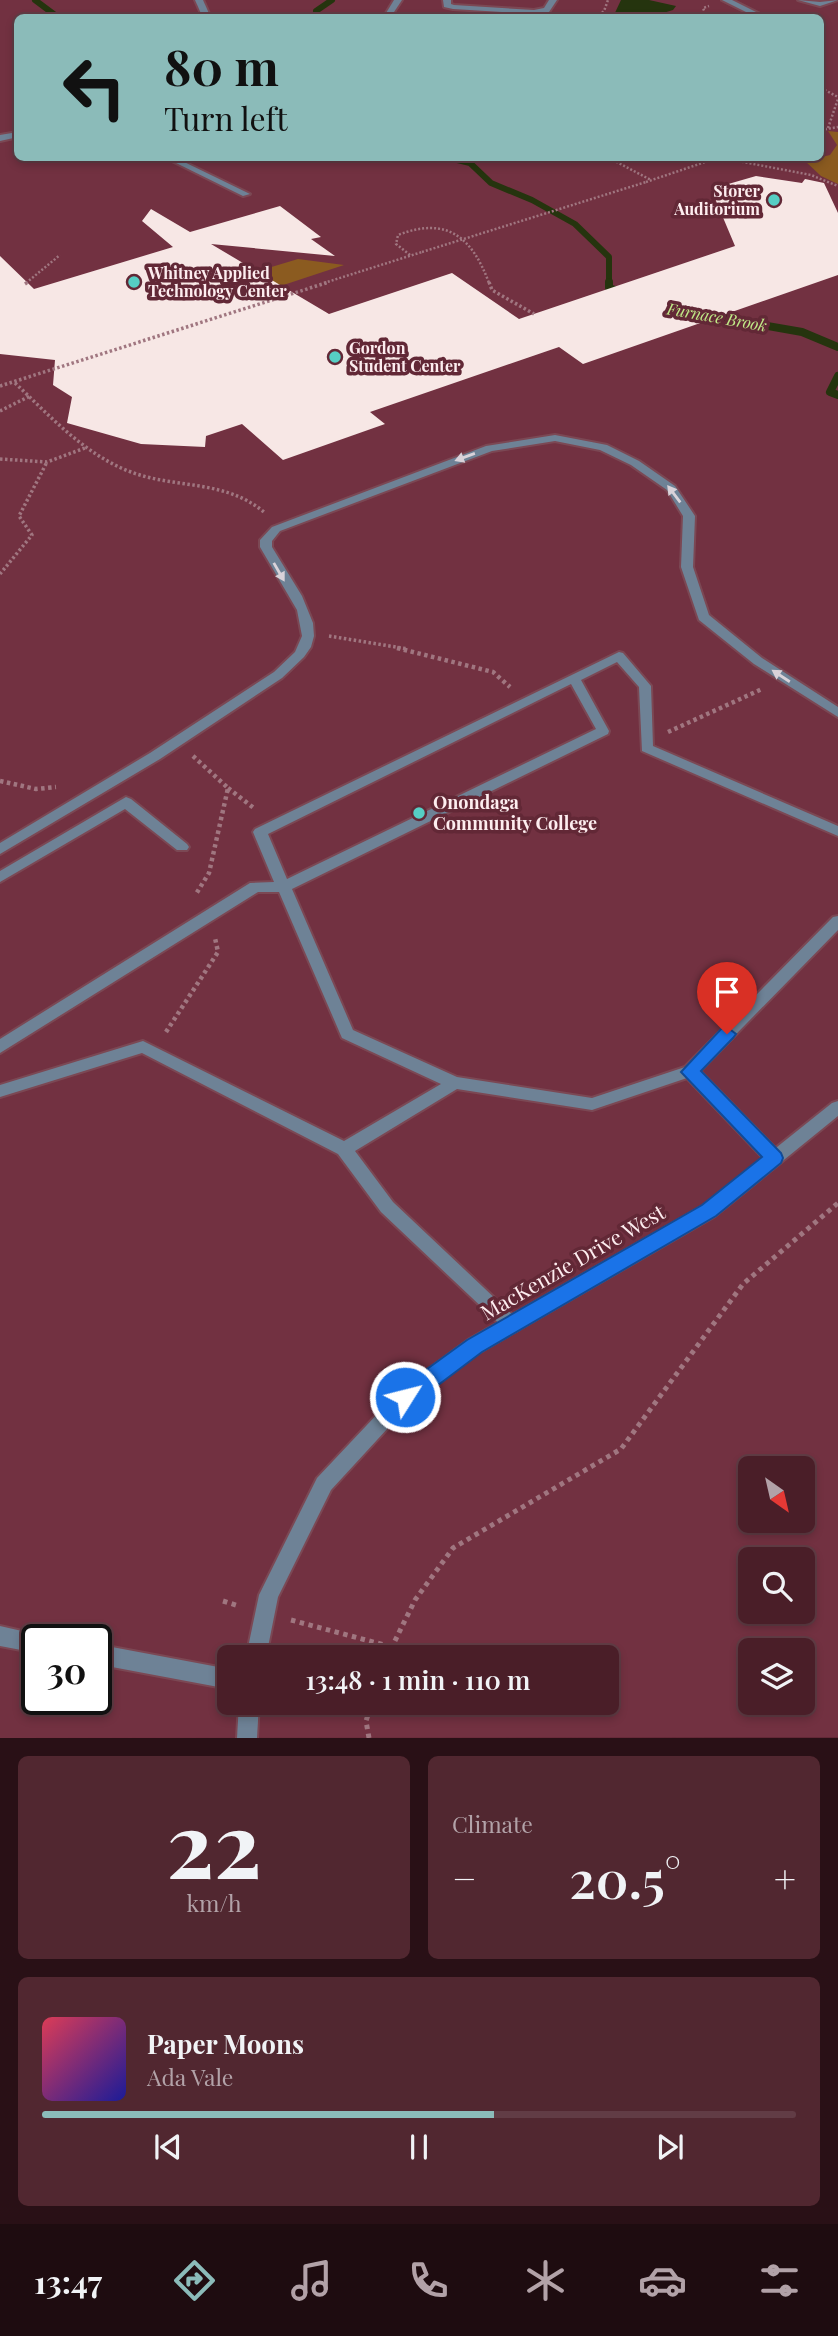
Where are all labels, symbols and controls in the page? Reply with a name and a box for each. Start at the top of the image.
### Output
text: 80 m [164,33,279,98]
icon: left [49,42,140,133]
text: Turn left [164,96,288,139]
place label: Storer Auditorium [673,180,761,219]
marker: Storer Auditorium [766,192,782,208]
place label: Whitney Applied Technology Center [147,262,287,301]
marker: Whitney Applied Technology Center [126,274,142,290]
water label: Furnace Brook [665,297,769,336]
place label: Gordon Student Center [349,337,461,376]
marker: Gordon Student Center [327,349,343,365]
one-way arrow [455,452,476,463]
one-way arrow [666,486,681,504]
one-way arrow [273,562,285,581]
one-way arrow [772,669,790,683]
place label: Onondaga Community College [433,790,597,835]
marker: Onondaga Community College [411,805,427,821]
pin [697,962,757,1034]
icon: arrive [708,973,746,1011]
street label: MacKenzie Drive West [475,1197,670,1326]
position arrow [368,1360,442,1434]
north arrow [738,1456,816,1533]
map controls [738,1456,815,1715]
button: search [738,1547,815,1624]
speed limit sign: 30 [21,1624,112,1715]
button: layers [738,1638,815,1715]
text: 13:48 · 1 min · 110 m [306,1662,530,1697]
text: 22 [166,1781,262,1902]
text: Climate [452,1808,533,1839]
text: 20.5° [569,1843,681,1912]
text: − [452,1852,477,1903]
text: + [774,1852,796,1903]
text: km/h [186,1887,242,1918]
text: Paper Moons [147,2026,304,2061]
text: Ada Vale [147,2061,234,2092]
icon: previous [149,2128,187,2166]
icon: pause [400,2128,438,2166]
icon: next [651,2128,689,2166]
icon: directions [170,2256,219,2305]
icon: music [287,2256,336,2305]
icon: phone [404,2256,453,2305]
icon: climate [521,2256,570,2305]
icon: car [638,2256,687,2305]
icon: filters [755,2256,804,2305]
text: 13:47 [34,2259,102,2302]

